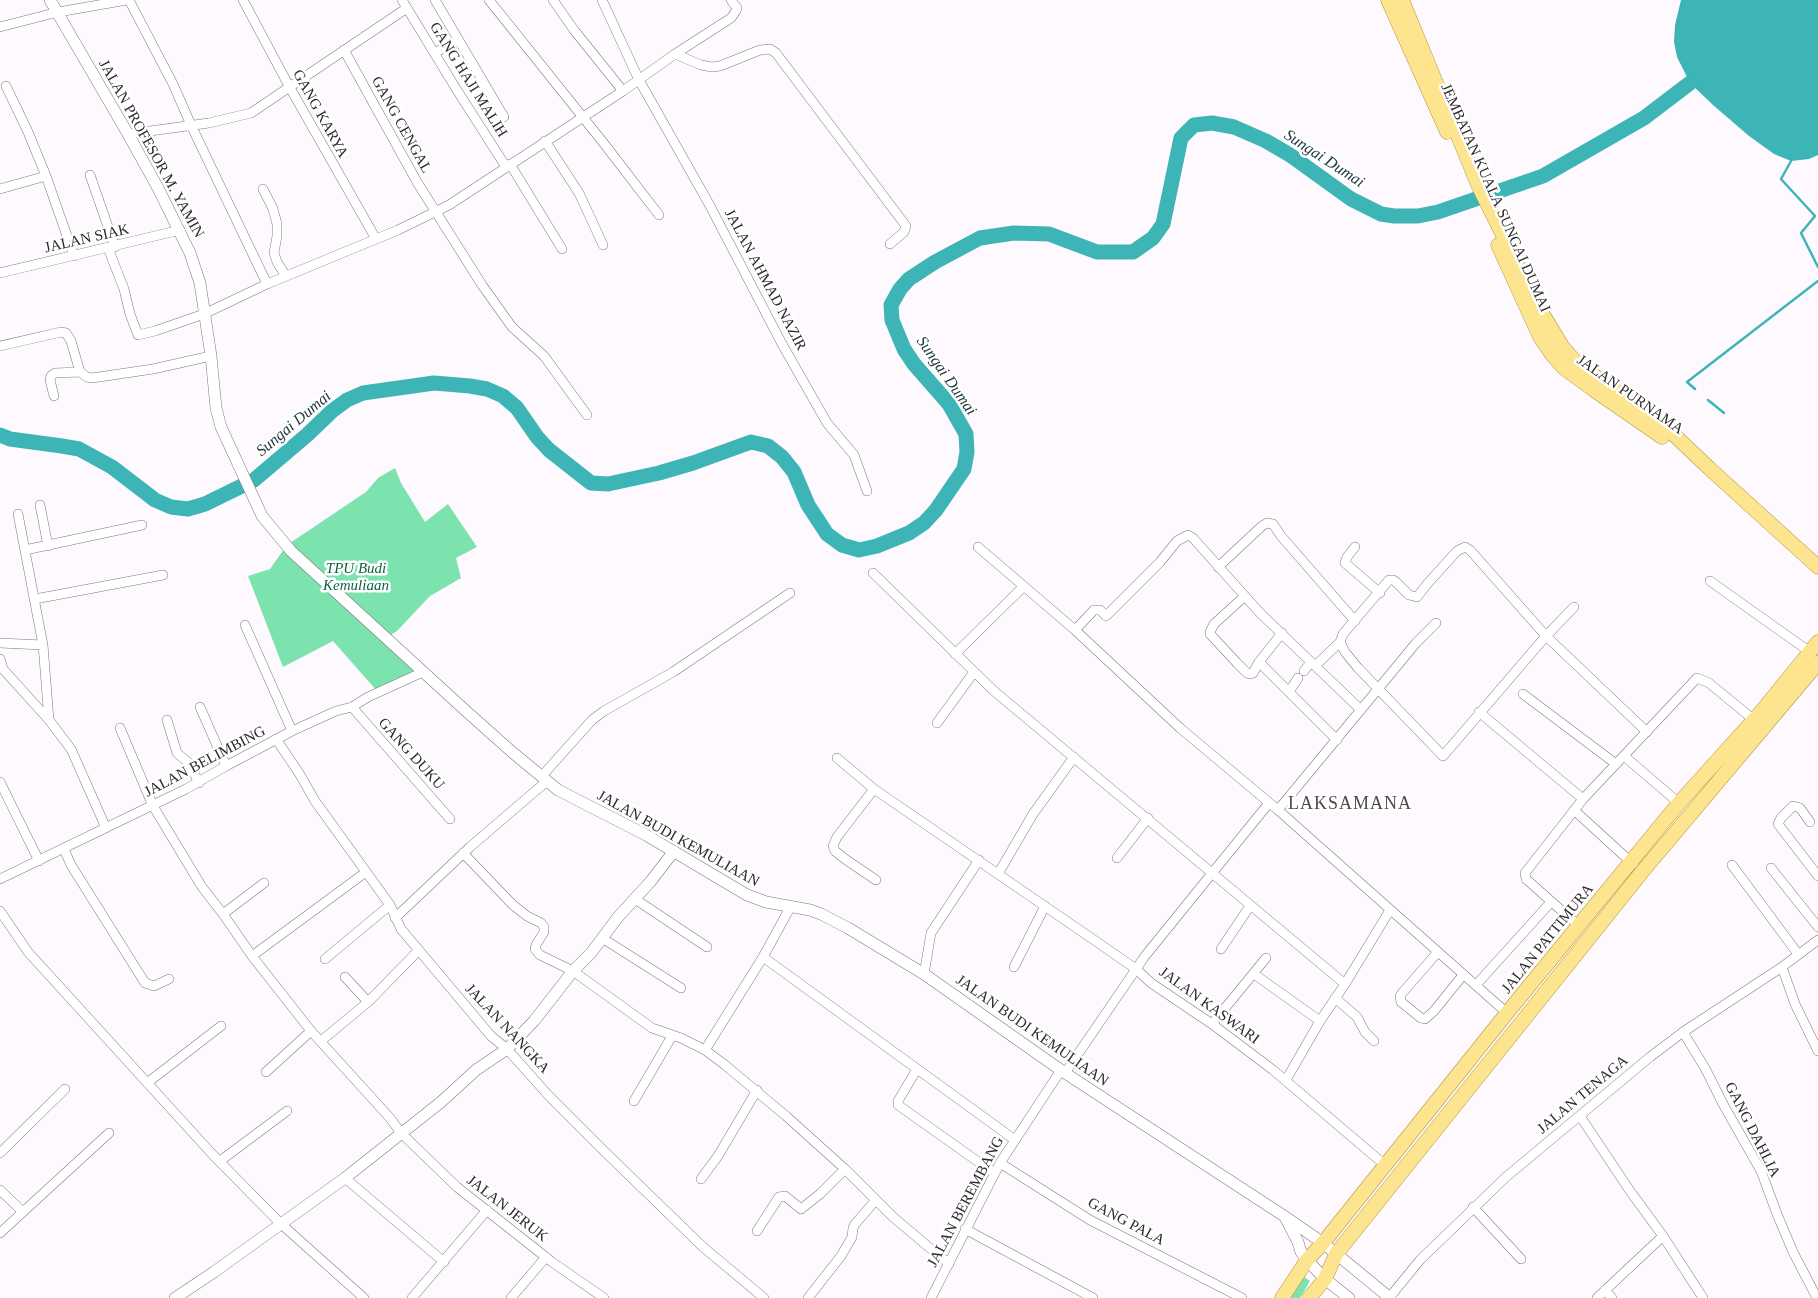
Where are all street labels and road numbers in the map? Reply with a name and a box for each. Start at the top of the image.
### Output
street label: GANG HAJI MALIH [425,19,511,141]
street label: JALAN PROFESOR M. YAMIN [94,57,208,241]
street label: GANG KARYA [288,67,352,161]
street label: GANG CENGAL [367,73,435,177]
street label: JEMBATAN KUALA SUNGAI DUMAI [1436,81,1554,315]
street label: JALAN AHMAD NAZIR [720,206,810,354]
street label: JALAN SIAK [43,221,131,257]
street label: JALAN PURNAMA [1573,351,1687,439]
street label: GANG DUKU [374,714,448,794]
street label: JALAN BELIMBING [141,722,269,802]
street label: JALAN BUDI KEMULIAAN [594,787,762,891]
street label: JALAN PATTIMURA [1498,881,1598,997]
street label: JALAN KASWARI [1155,964,1263,1048]
street label: JALAN BUDI KEMULIAAN [952,971,1112,1091]
street label: JALAN NANGKA [461,980,553,1078]
street label: JALAN TENAGA [1534,1052,1632,1138]
street label: GANG DAHLIA [1720,1079,1784,1181]
street label: JALAN BEREMBANG [924,1134,1008,1270]
street label: JALAN JERUK [463,1172,551,1246]
street label: GANG PALA [1084,1194,1168,1250]

